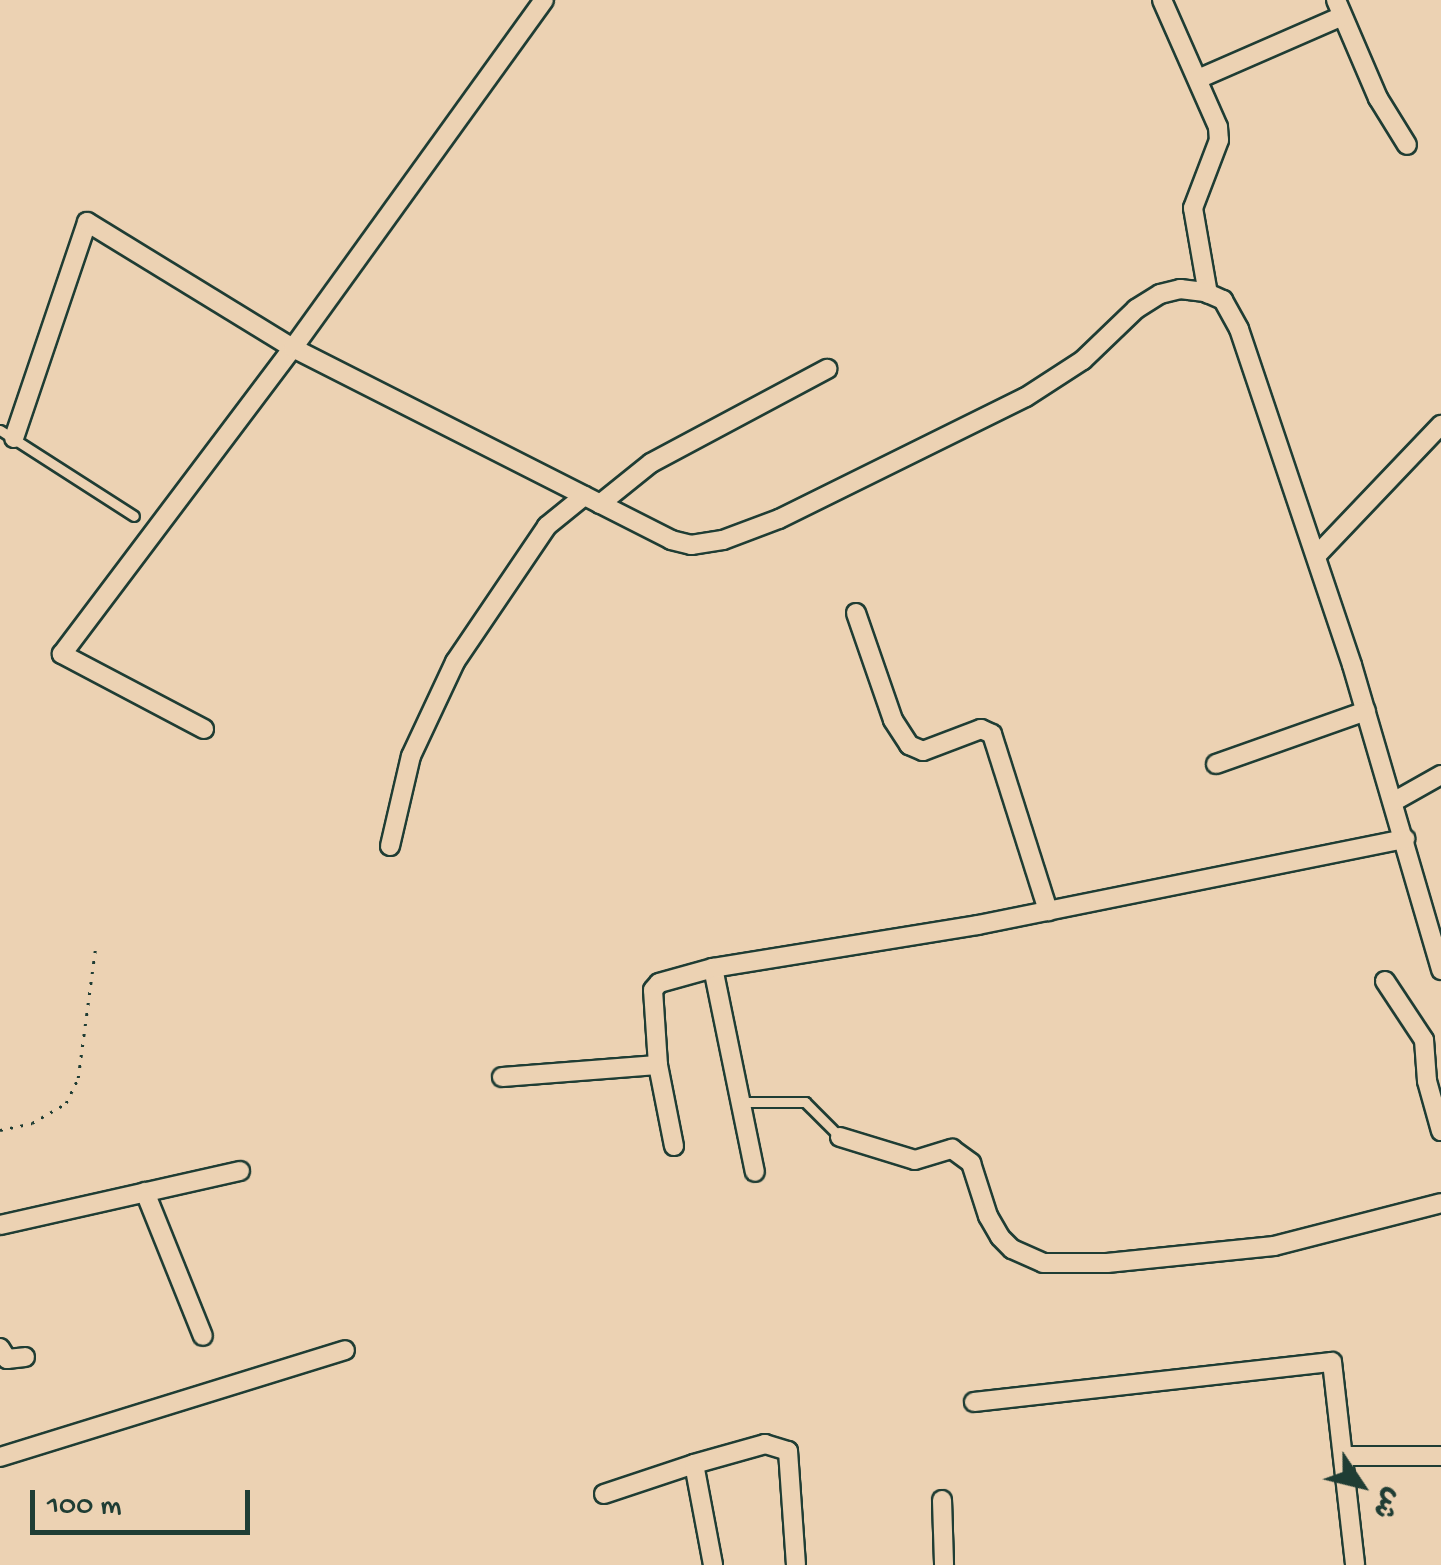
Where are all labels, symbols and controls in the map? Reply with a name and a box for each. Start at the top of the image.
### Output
north arrow [1311,1435,1411,1535]
scale bar [35,1470,255,1532]
text: ش [1364,1480,1408,1525]
text: 100 m [47,1490,122,1525]

